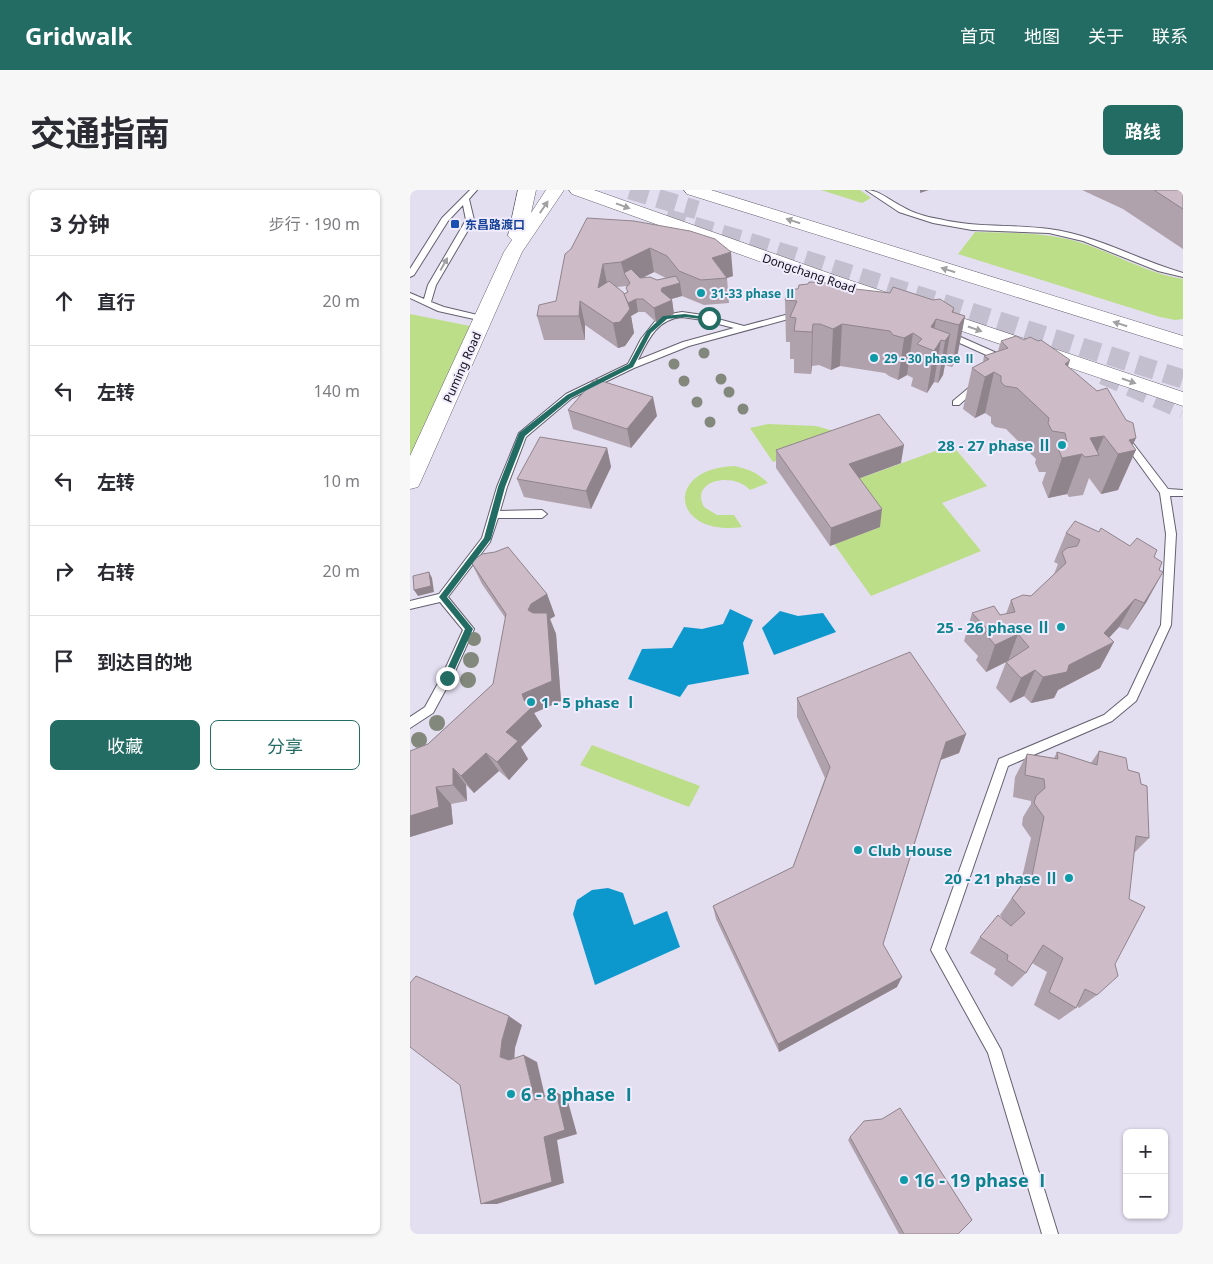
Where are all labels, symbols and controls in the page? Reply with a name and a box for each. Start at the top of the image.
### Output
text: Gridwalk [25,19,132,52]
text: 首页 [960,24,996,48]
text: 地图 [1024,24,1060,48]
text: 关于 [1088,24,1124,48]
text: 联系 [1152,24,1188,48]
button: 路线 [1103,105,1183,155]
text: 交通指南 [30,109,170,156]
one-way arrow [539,200,549,213]
one-way arrow [616,203,631,211]
text: 3 分钟 [50,210,109,238]
text: 步行 · 190 m [269,213,360,235]
place label: 东昌路渡口 [465,216,525,233]
one-way arrow [785,217,800,225]
marker: 东昌路渡口 [449,218,461,230]
street label: Dongchang Road [760,249,858,297]
one-way arrow [440,257,449,270]
one-way arrow [940,266,955,273]
place label: 31-33 phase Ⅱ [711,285,796,302]
icon: ahead [50,287,78,315]
marker: 31-33 phase Ⅱ [695,287,707,299]
text: 直行 [97,289,135,315]
text: 20 m [323,290,360,312]
route start [698,307,721,330]
one-way arrow [1112,319,1127,327]
one-way arrow [968,325,983,333]
street label: Puming Road [439,329,485,405]
place label: 29 - 30 phase Ⅱ [884,350,976,367]
marker: 29 - 30 phase Ⅱ [868,352,880,364]
icon: left [50,377,78,405]
one-way arrow [1122,377,1137,385]
text: 左转 [97,379,135,405]
text: 140 m [313,380,360,402]
place label: 28 - 27 phase Ⅱ [938,435,1052,455]
marker: 28 - 27 phase Ⅱ [1056,439,1068,451]
icon: left [50,467,78,495]
text: 左转 [97,469,135,495]
text: 10 m [323,470,360,492]
icon: right [50,557,78,585]
text: 右转 [97,559,135,585]
text: 20 m [323,560,360,582]
place label: 25 - 26 phase Ⅱ [937,617,1051,637]
marker: 25 - 26 phase Ⅱ [1055,621,1067,633]
icon: arrive [50,647,78,675]
text: 到达目的地 [97,649,192,675]
route end [436,667,459,690]
place label: 1 - 5 phase Ⅰ [541,692,638,712]
marker: 1 - 5 phase Ⅰ [525,696,537,708]
button: 收藏 [50,720,200,770]
button: 分享 [210,720,360,770]
place label: Club House [868,840,952,860]
marker: Club House [852,844,864,856]
place label: 20 - 21 phase Ⅱ [945,868,1059,888]
marker: 20 - 21 phase Ⅱ [1063,872,1075,884]
place label: 6 - 8 phase Ⅰ [521,1082,638,1106]
marker: 6 - 8 phase Ⅰ [505,1088,517,1100]
map controls [1123,1129,1168,1219]
button: + [1123,1129,1168,1174]
place label: 16 - 19 phase Ⅰ [914,1168,1051,1192]
marker: 16 - 19 phase Ⅰ [898,1174,910,1186]
button: − [1123,1174,1168,1219]

